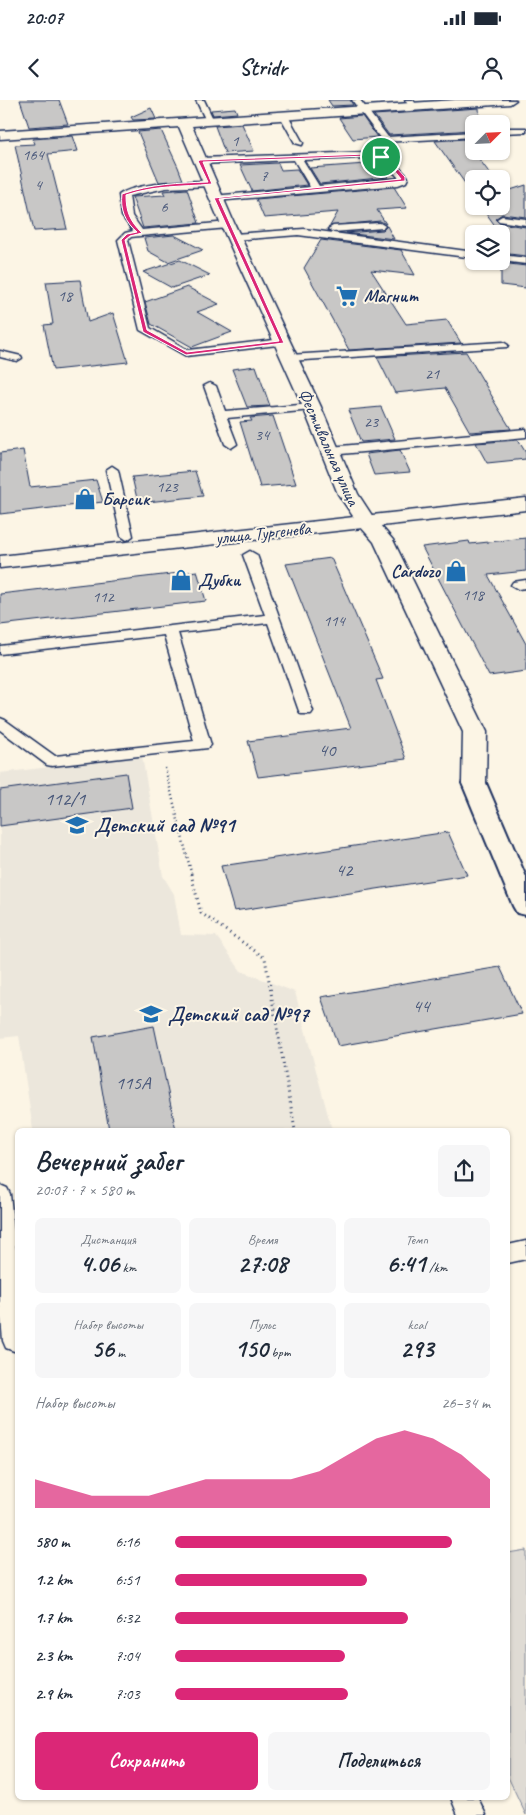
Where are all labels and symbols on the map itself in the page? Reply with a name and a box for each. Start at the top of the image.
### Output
north arrow [465,115,510,160]
house number: 1 [231,131,239,151]
pin [360,136,402,178]
house number: 164 [22,145,46,165]
house number: 7 [260,166,268,186]
house number: 4 [34,175,43,195]
house number: 6 [160,197,168,217]
supermarket icon: Магнит [334,283,360,309]
place label: Магнит [364,285,419,307]
house number: 18 [58,286,74,306]
house number: 21 [425,364,440,384]
street label: Фестивальная улица [293,385,365,510]
house number: 23 [364,412,380,432]
house number: 34 [255,425,271,445]
house number: 123 [156,477,180,497]
shop icon: Барсик [72,486,98,512]
place label: Барсик [102,488,151,510]
street label: улица Тургенева [213,517,313,549]
shop icon: Cardozo [443,558,469,584]
place label: Cardozo [391,560,441,582]
shop icon: Дубки [168,567,194,593]
place label: Дубки [198,569,242,591]
house number: 118 [462,585,486,605]
house number: 112 [92,587,116,607]
house number: 114 [323,611,347,631]
house number: 40 [318,738,337,762]
house number: 112/1 [45,787,87,811]
school or university icon: Детский сад №91 [64,812,90,838]
place label: Детский сад №91 [94,812,237,838]
house number: 42 [335,858,354,882]
house number: 44 [412,994,432,1018]
school or university icon: Детский сад №97 [138,1001,164,1027]
place label: Детский сад №97 [168,1001,311,1027]
house number: 115А [115,1071,152,1095]

